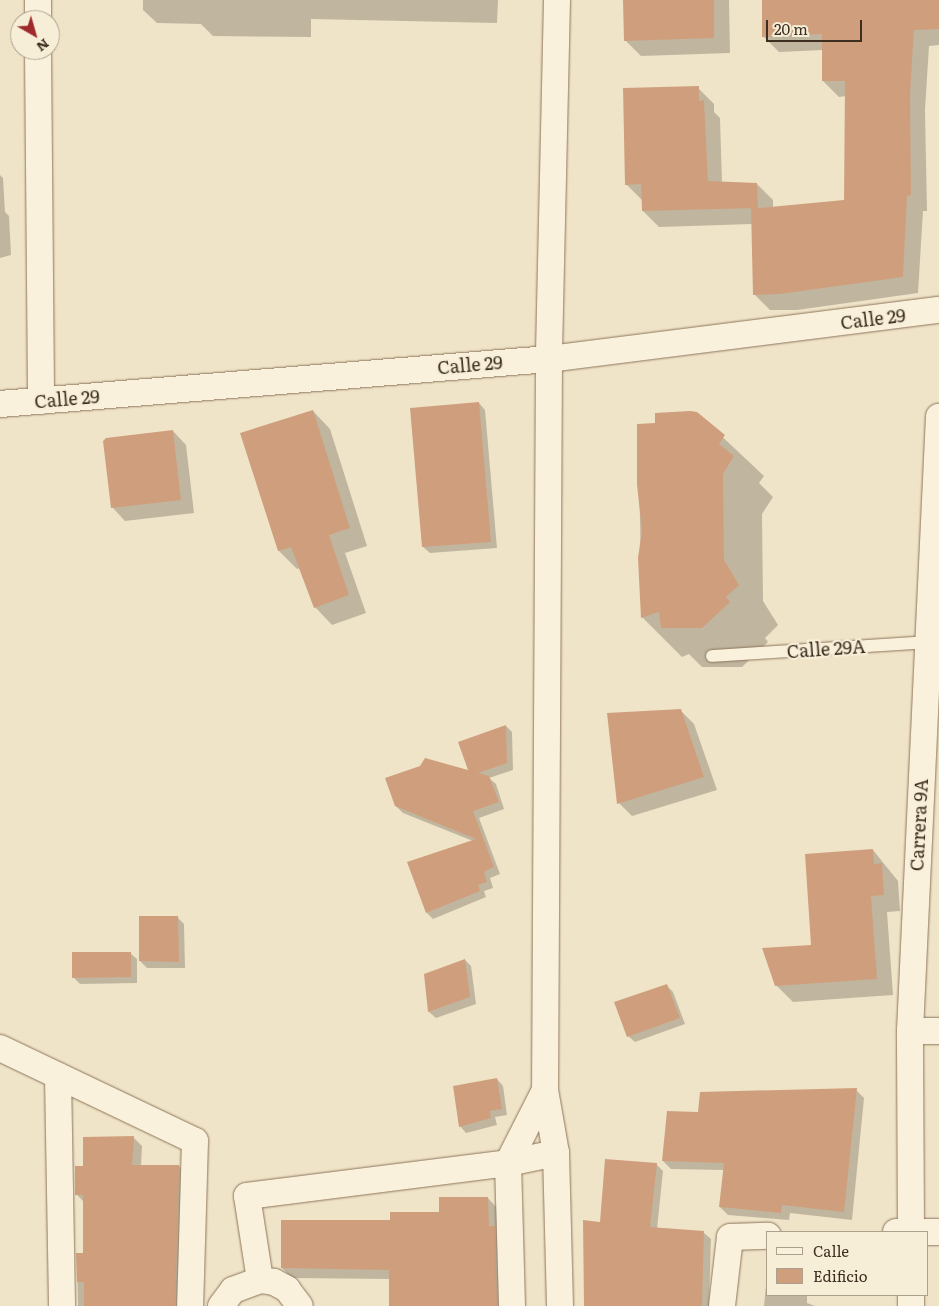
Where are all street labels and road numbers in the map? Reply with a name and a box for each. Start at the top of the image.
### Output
street label: Calle 29 [839,304,907,334]
street label: Calle 29 [436,351,504,379]
street label: Calle 29 [33,385,101,413]
street label: Calle 29A [786,635,866,663]
street label: Carrera 9A [906,778,932,872]

